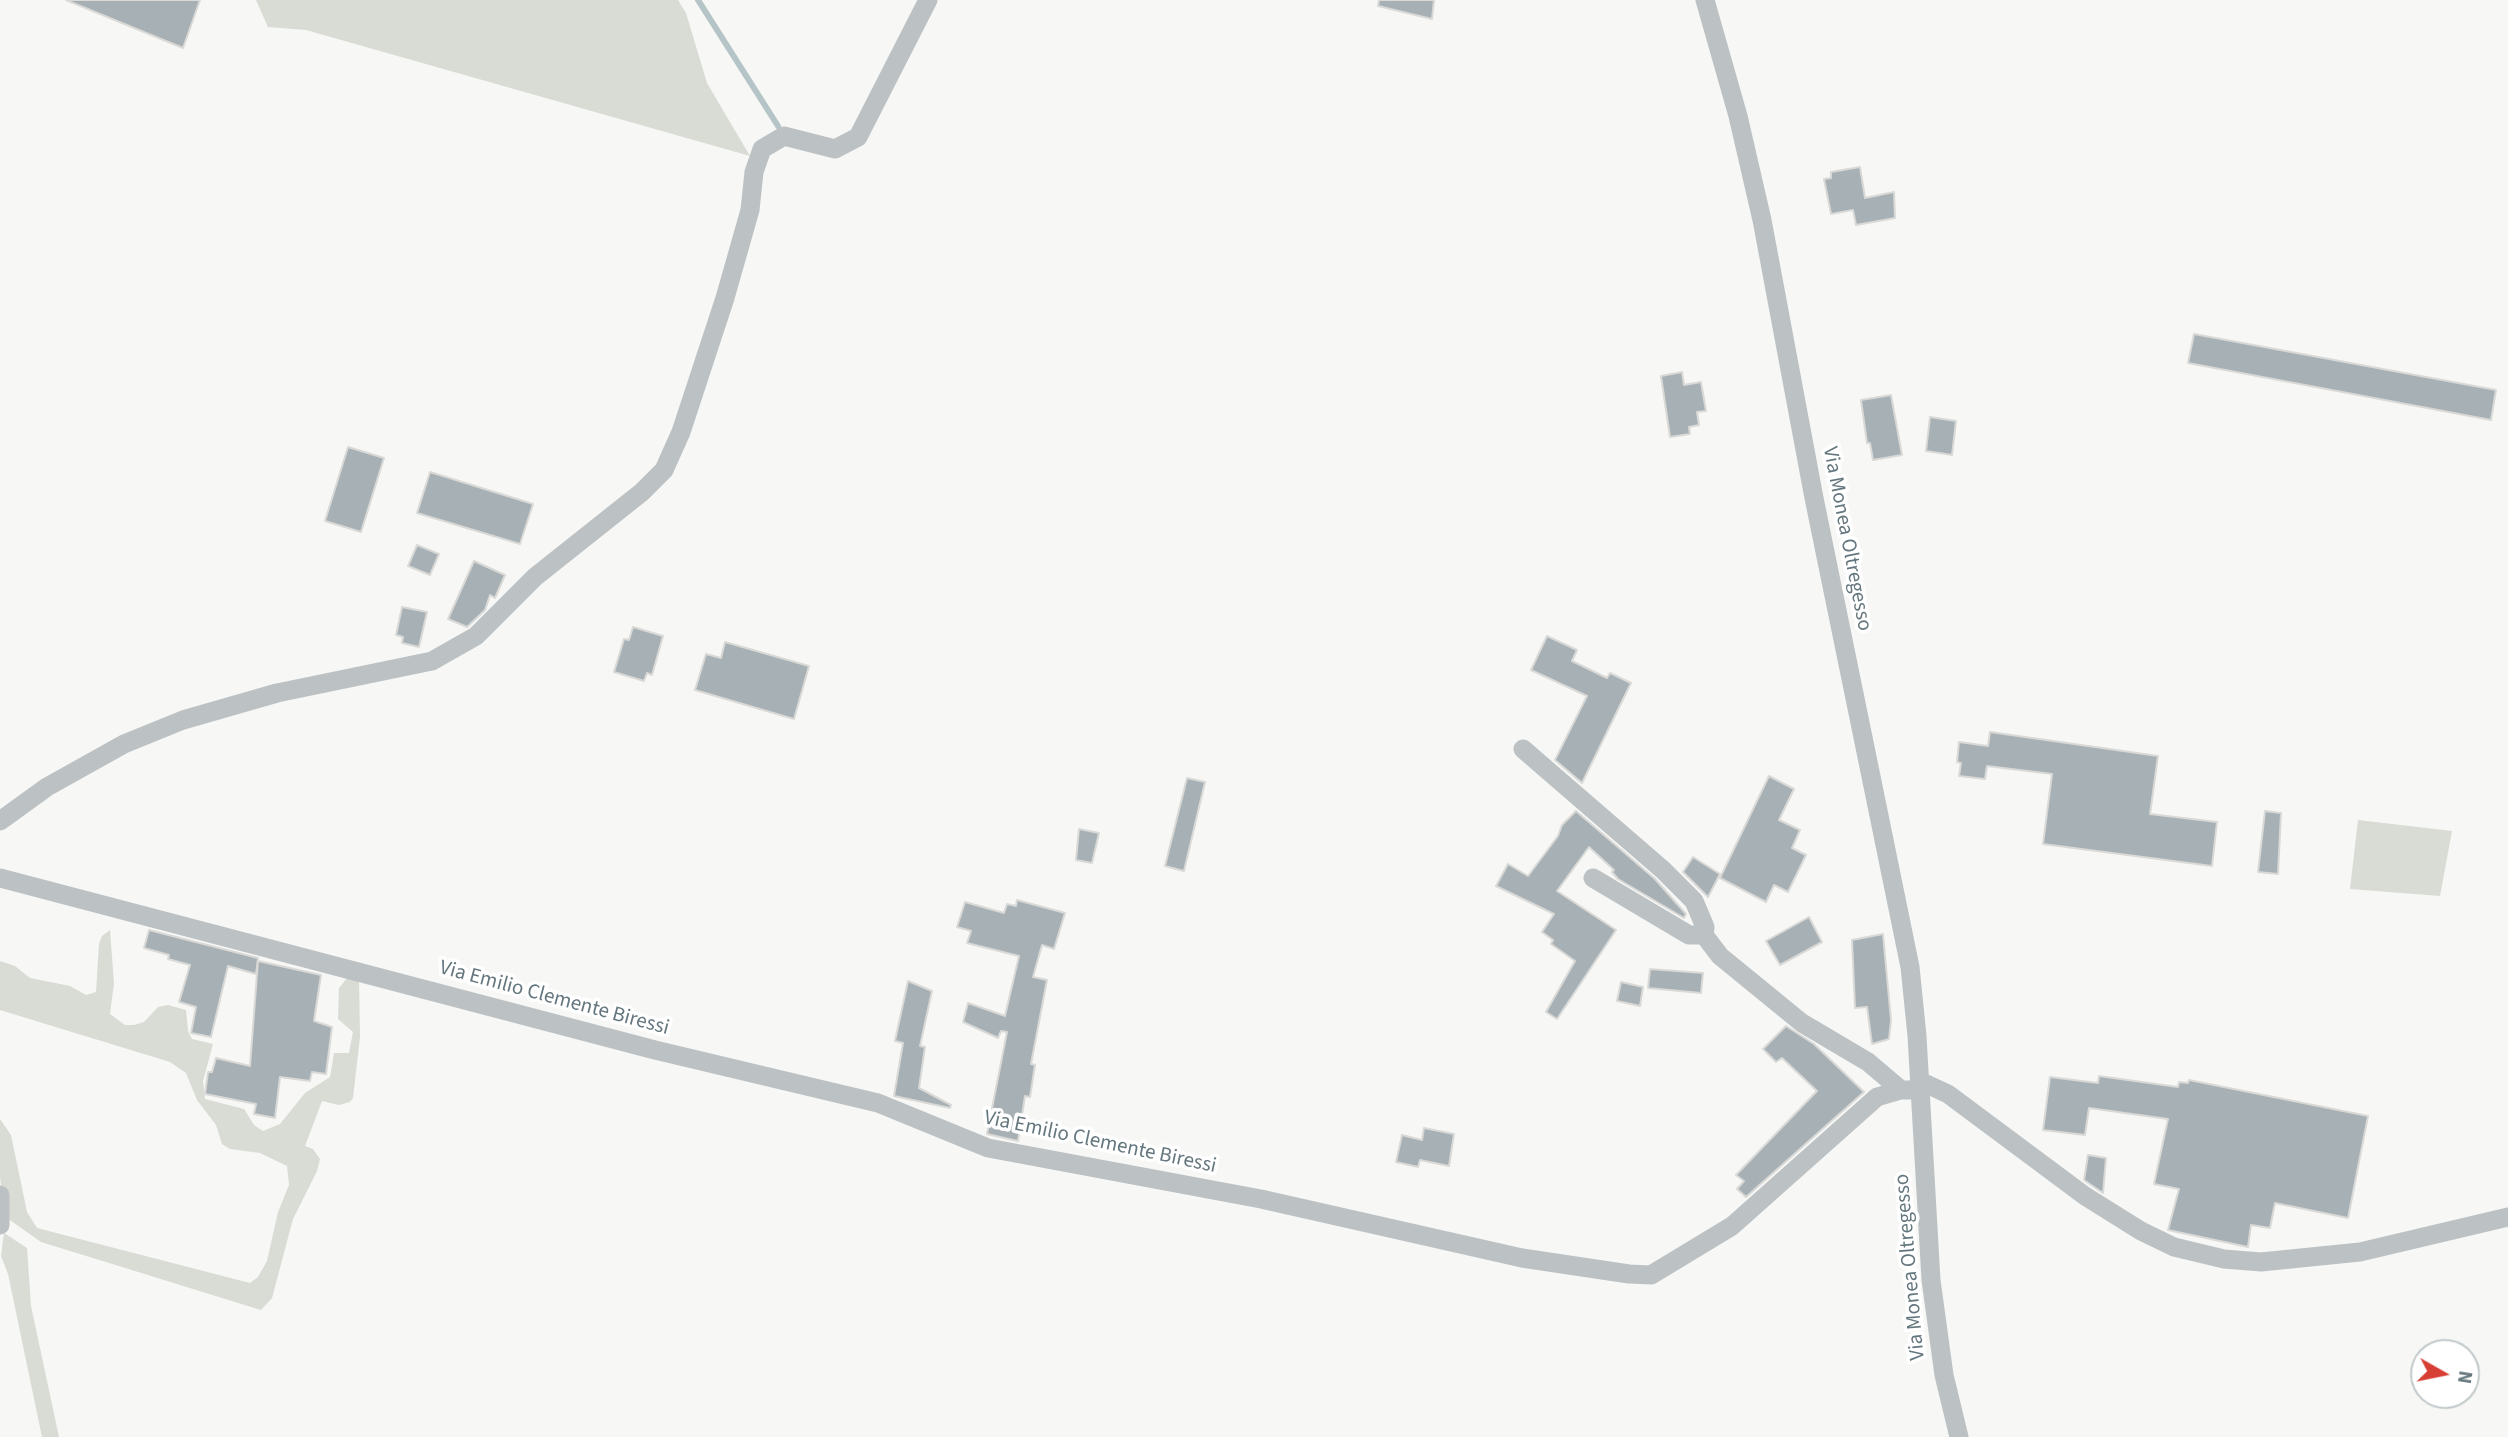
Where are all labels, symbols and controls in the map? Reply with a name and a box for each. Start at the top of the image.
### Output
street label: Via Monea Oltregesso [1816,445,1876,633]
street label: Via Emilio Clemente Biressi [436,956,672,1042]
street label: Via Emilio Clemente Biressi [982,1106,1218,1180]
street label: Via Monea Oltregesso [1890,1173,1932,1361]
north arrow [2410,1339,2480,1409]
text: N [2450,1369,2479,1385]

